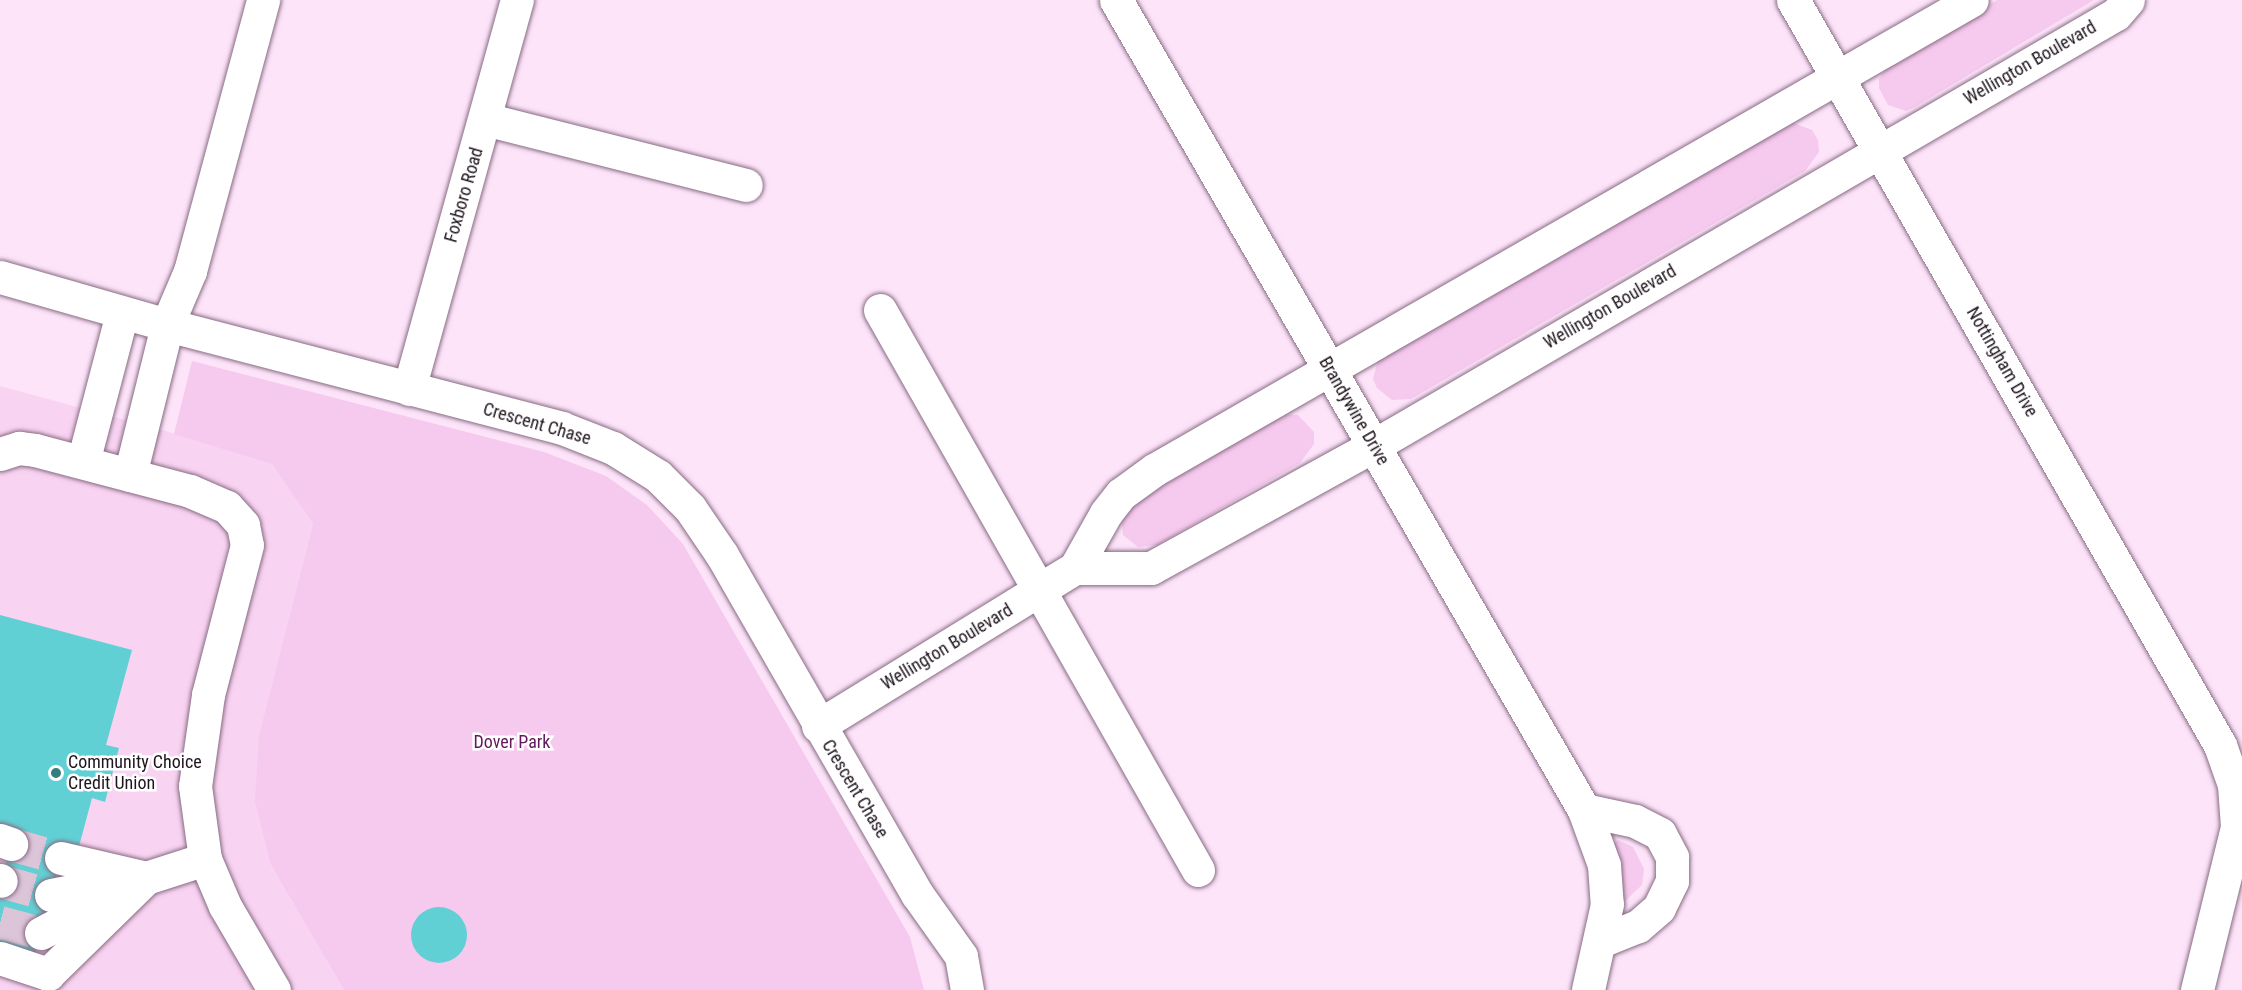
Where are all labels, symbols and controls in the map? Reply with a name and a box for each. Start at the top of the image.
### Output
street label: Wellington Boulevard [1960,16,2100,110]
street label: Foxboro Road [440,145,488,245]
street label: Wellington Boulevard [1540,260,1680,354]
street label: Nottingham Drive [1962,303,2042,421]
street label: Brandywine Drive [1314,353,1394,469]
street label: Crescent Chase [481,398,593,450]
street label: Wellington Boulevard [877,599,1017,695]
park label: Dover Park [474,731,550,753]
street label: Crescent Chase [817,736,893,842]
place label: Community Choice Credit Union [68,752,202,795]
marker: Community Choice Credit Union [49,766,63,780]

